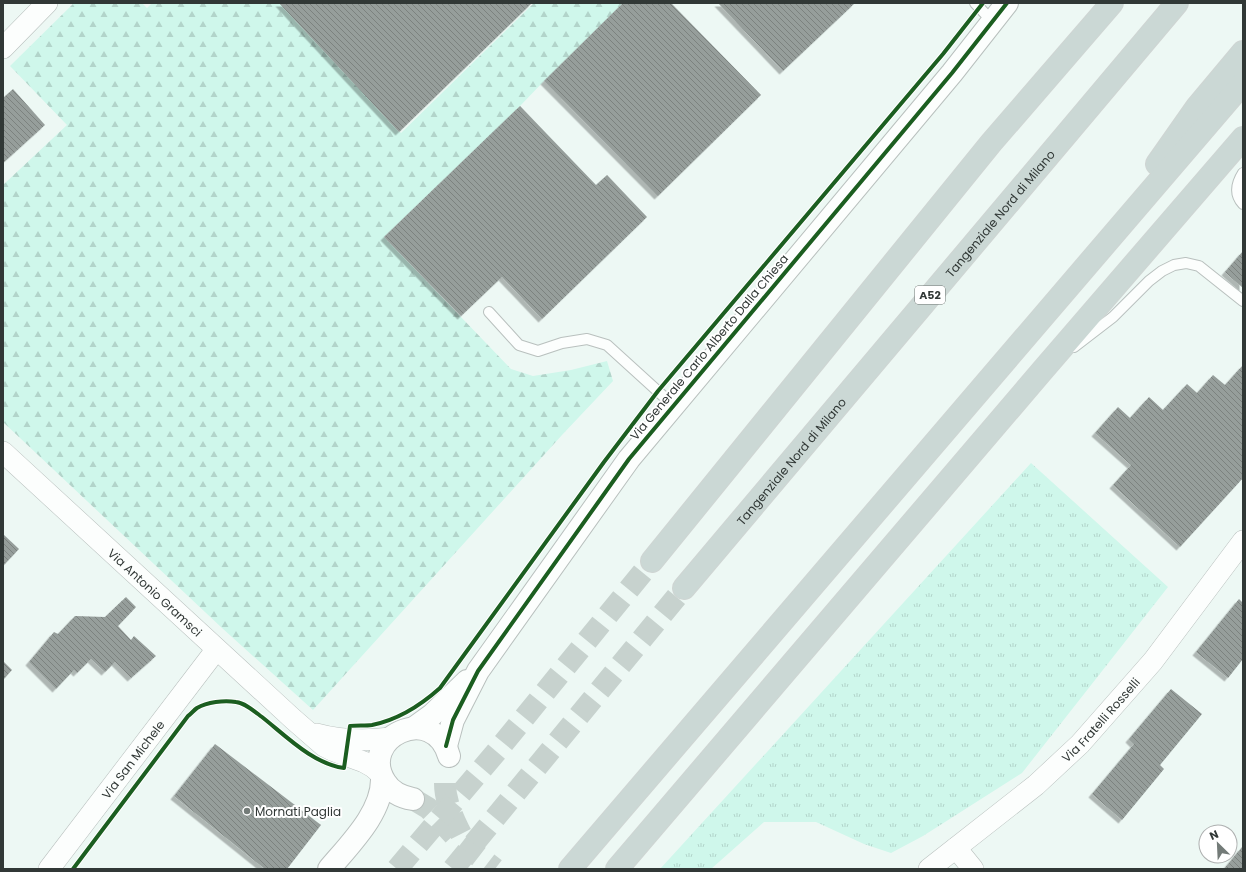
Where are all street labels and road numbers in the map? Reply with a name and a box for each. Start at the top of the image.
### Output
street label: Tangenziale Nord di Milano [941,146,1059,281]
street label: Via Generale Carlo Alberto Dalla Chiesa [626,250,792,444]
road number: A52 [915,286,945,304]
street label: Tangenziale Nord di Milano [732,394,850,528]
street label: Via Antonio Gramsci [104,544,206,640]
street label: Via Fratelli Rosselli [1058,674,1143,766]
street label: Via San Michele [97,716,168,802]

